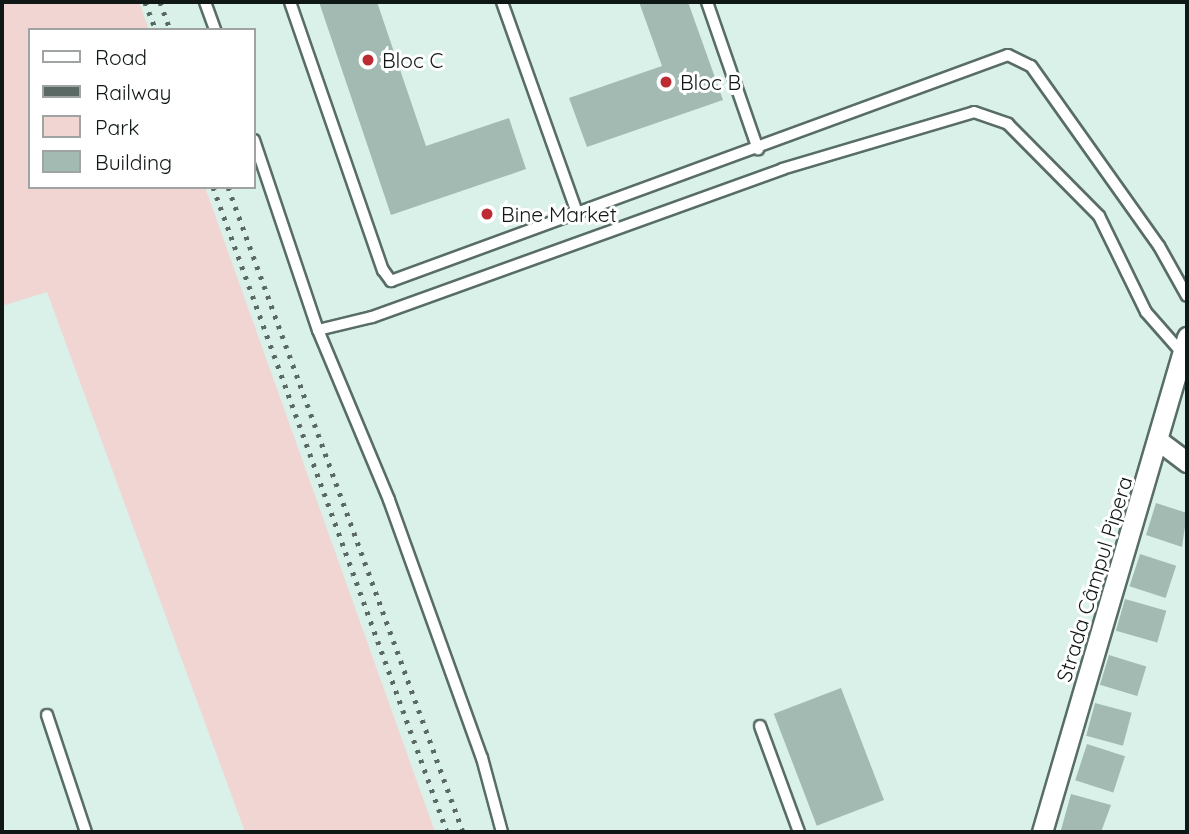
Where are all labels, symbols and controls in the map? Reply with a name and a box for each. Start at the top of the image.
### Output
legend [28,28,256,189]
text: Road [95,44,147,70]
place label: Bloc C [382,47,443,73]
marker: Bloc C [360,52,376,68]
place label: Bloc B [680,69,741,95]
marker: Bloc B [658,74,674,90]
text: Railway [95,79,171,105]
text: Park [95,114,139,140]
text: Building [95,149,172,175]
place label: Bine Market [501,201,617,227]
marker: Bine Market [479,206,495,222]
street label: Strada Câmpul Pipera [1051,473,1137,685]

